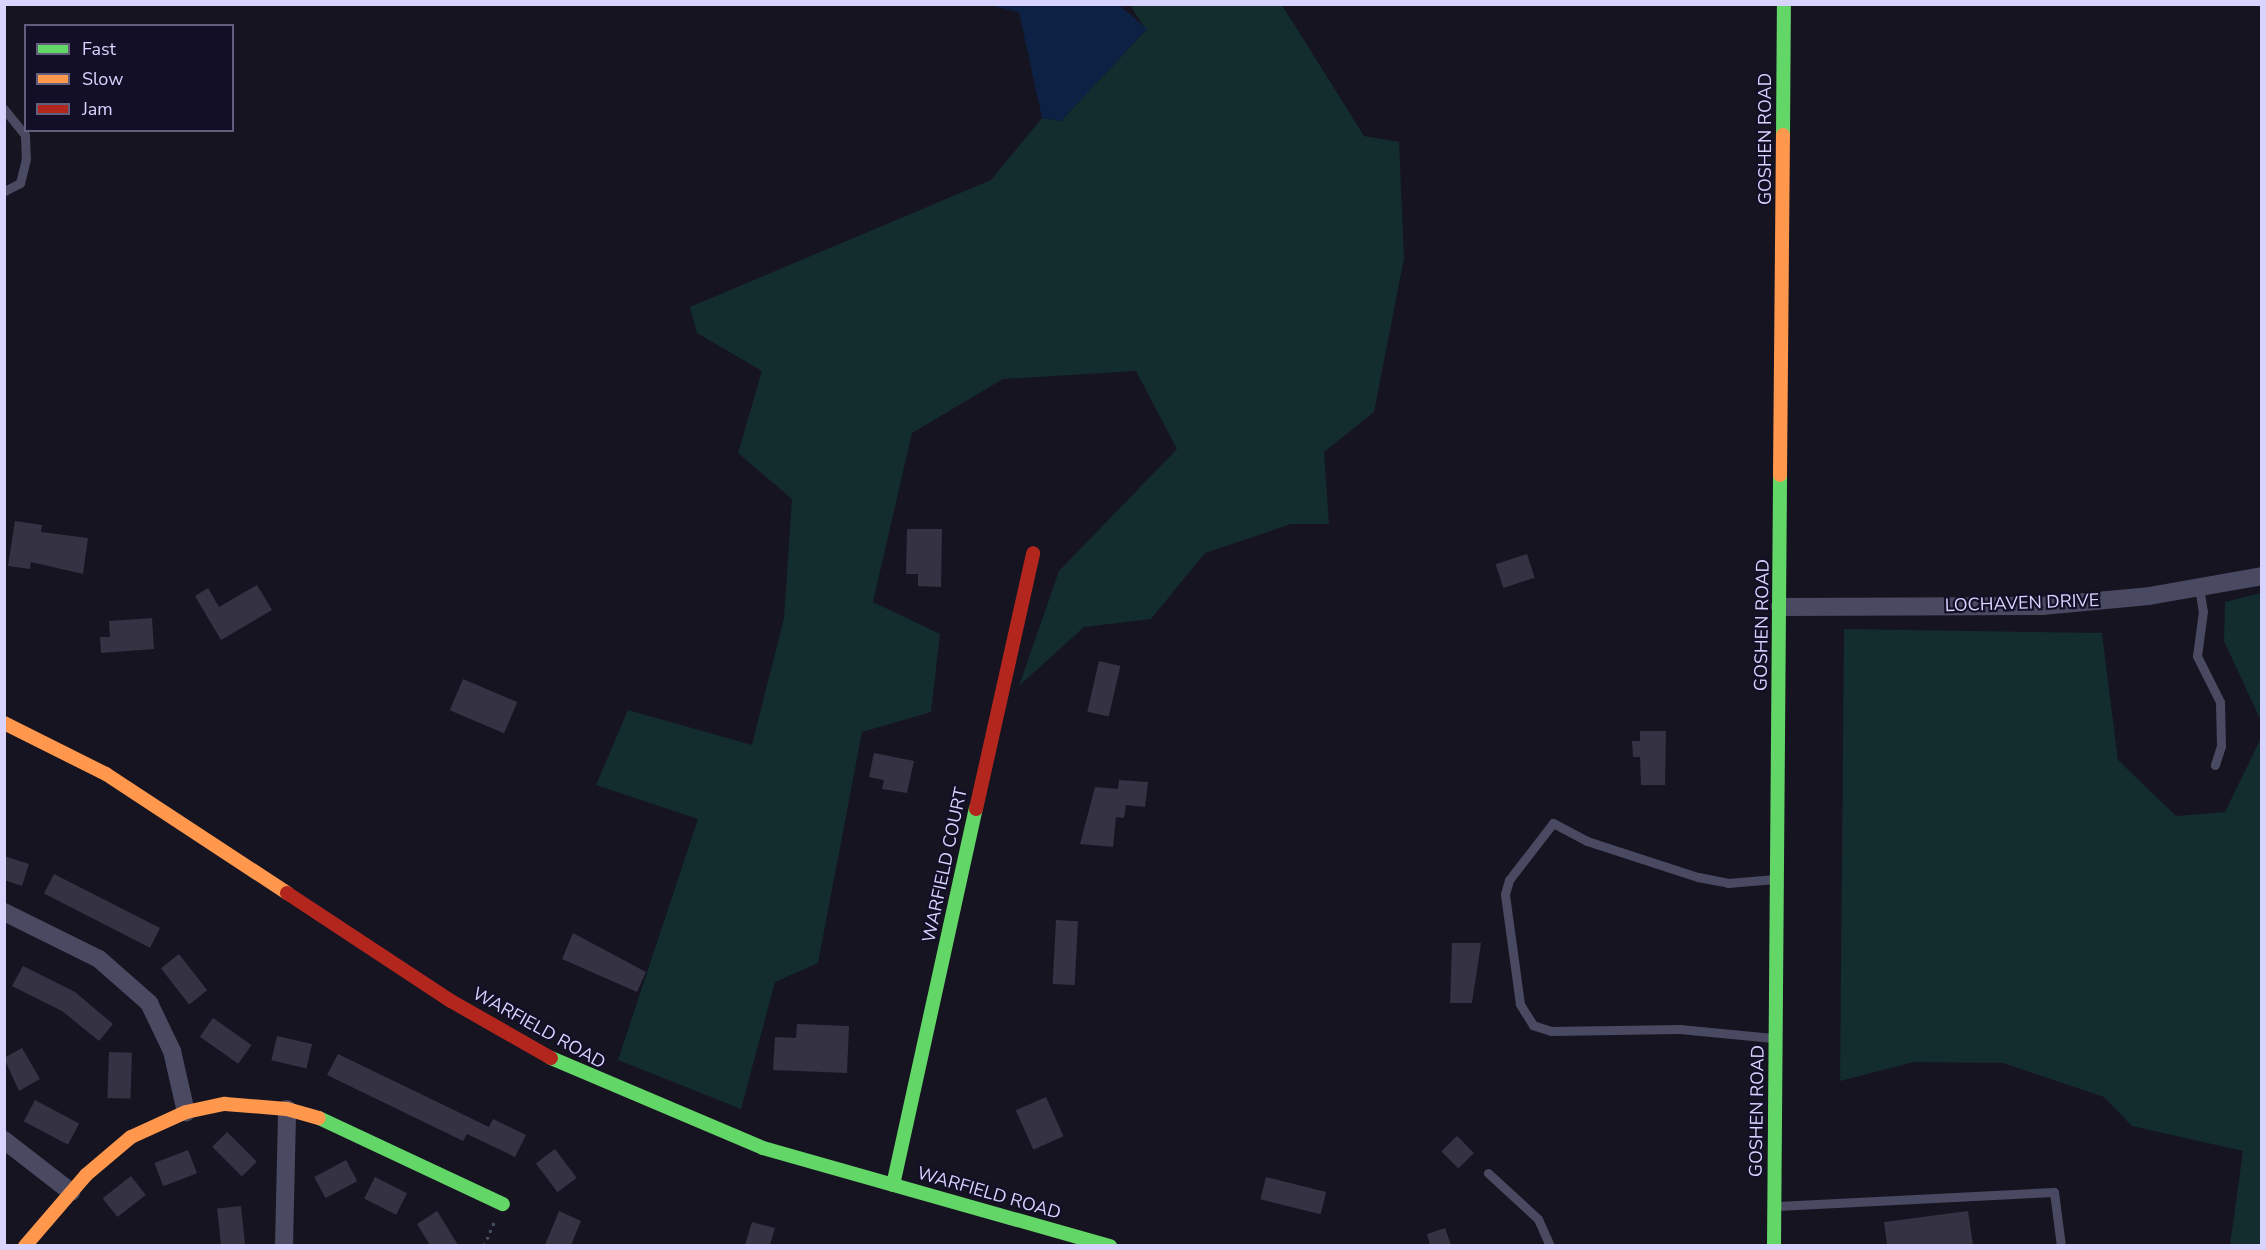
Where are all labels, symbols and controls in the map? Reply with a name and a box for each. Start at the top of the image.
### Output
legend [24,24,234,132]
text: Fast [82,37,116,61]
text: Slow [82,67,123,91]
street label: GOSHEN ROAD [1754,73,1776,205]
text: Jam [82,97,113,121]
street label: GOSHEN ROAD [1750,559,1774,691]
street label: LOCHAVEN DRIVE [1944,590,2100,616]
street label: WARFIELD COURT [918,786,972,944]
street label: WARFIELD ROAD [469,983,609,1073]
street label: GOSHEN ROAD [1745,1045,1769,1177]
street label: WARFIELD ROAD [915,1162,1063,1224]

